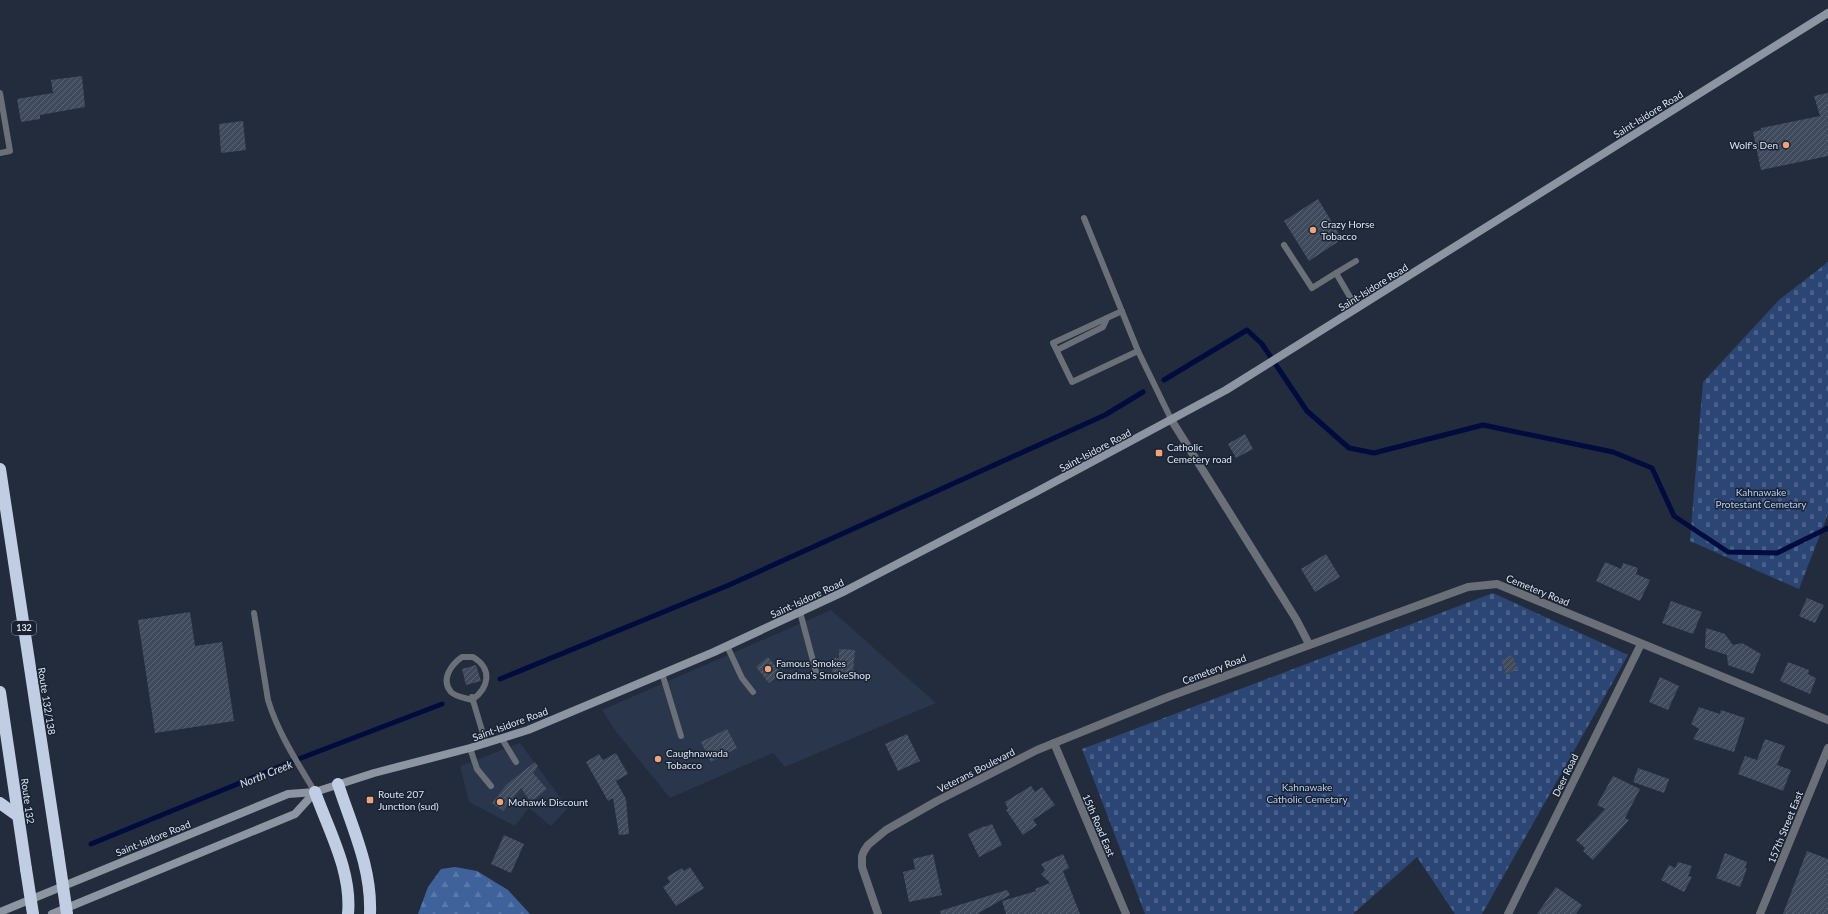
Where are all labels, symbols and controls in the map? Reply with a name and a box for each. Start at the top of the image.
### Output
street label: Saint-Isidore Road [1611,88,1685,140]
place label: Wolf's Den [1729,139,1778,151]
marker: Wolf's Den [1781,140,1791,150]
place label: Crazy Horse Tobacco [1321,218,1375,242]
marker: Crazy Horse Tobacco [1308,225,1318,235]
street label: Saint-Isidore Road [1336,261,1410,313]
street label: Saint-Isidore Road [1057,426,1133,474]
place label: Catholic Cemetery road [1167,441,1232,465]
marker: Catholic Cemetery road [1154,448,1164,458]
park label: Kahnawake Protestant Cemetary [1716,486,1807,510]
street label: Cemetery Road [1504,572,1572,608]
street label: Saint-Isidore Road [768,576,846,620]
road number: 132 [12,621,36,635]
street label: Cemetery Road [1180,651,1248,687]
place label: Famous Smokes Gradma's SmokeShop [776,657,871,681]
marker: Famous Smokes Gradma's SmokeShop [763,664,773,674]
street label: Route 132/138 [36,667,58,736]
street label: Saint-Isidore Road [471,705,549,743]
street label: Veterans Boulevard [935,745,1017,795]
place label: Caughnawada Tobacco [666,747,728,771]
street label: Deer Road [1549,752,1581,798]
marker: Caughnawada Tobacco [653,754,663,764]
water label: North Creek [238,757,295,790]
street label: Route 132 [19,777,37,825]
park label: Kahnawake Catholic Cemetary [1266,781,1348,805]
place label: Route 207 Junction (sud) [378,788,439,812]
street label: 157th Street East [1765,789,1805,865]
street label: 15th Road East [1080,792,1118,858]
marker: Route 207 Junction (sud) [365,795,375,805]
place label: Mohawk Discount [508,796,588,808]
marker: Mohawk Discount [495,797,505,807]
street label: Saint-Isidore Road [114,818,192,858]

